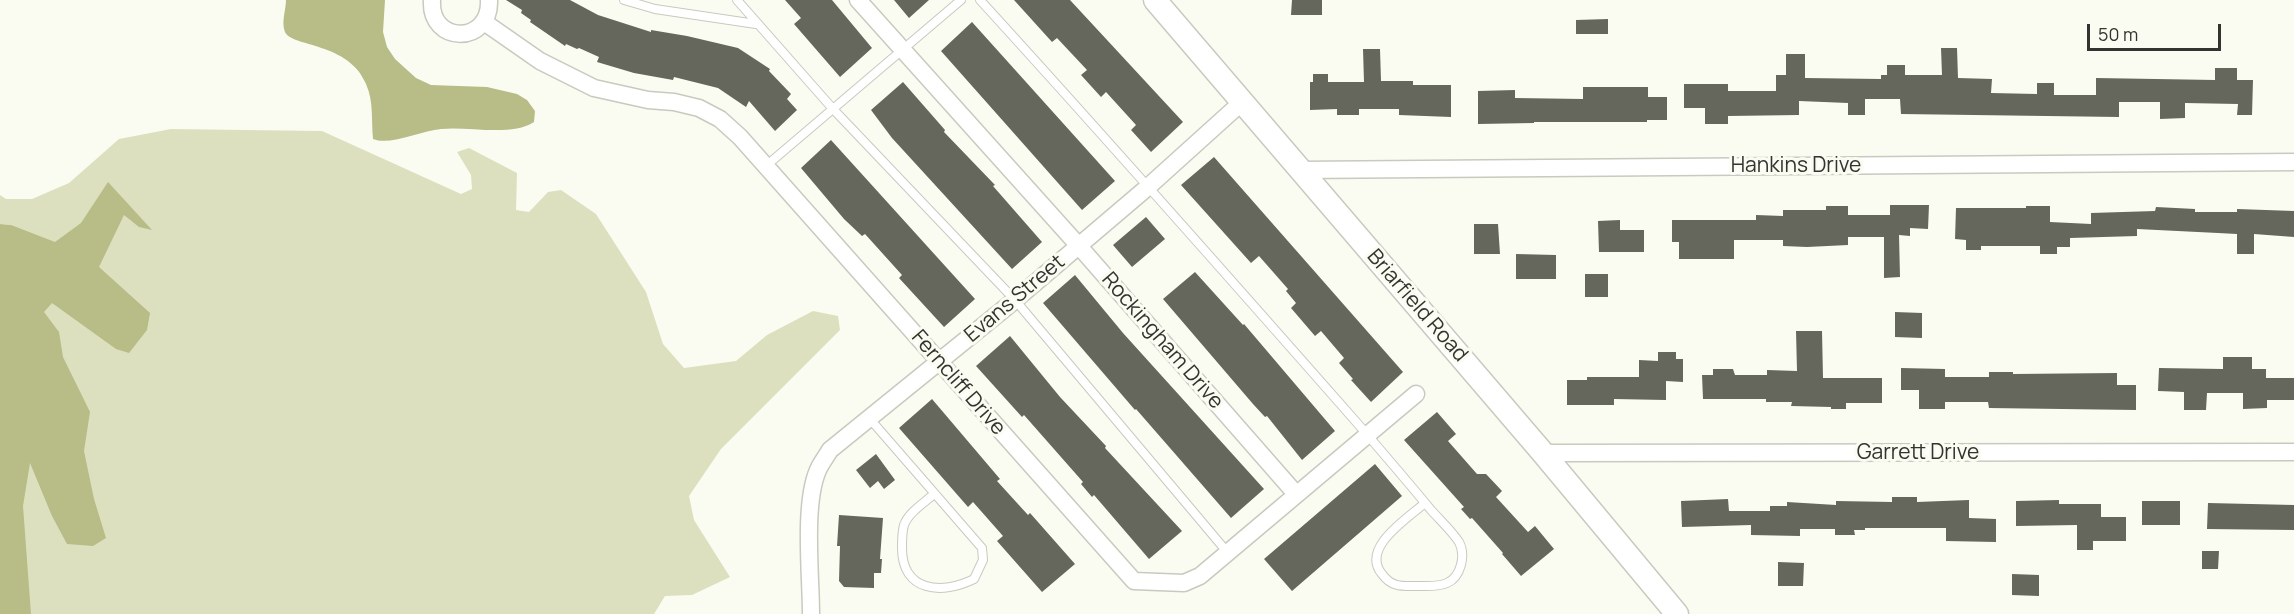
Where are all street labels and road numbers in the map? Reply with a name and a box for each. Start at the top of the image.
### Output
street label: Hankins Drive [1731,153,1861,179]
street label: Briarfield Road [1361,245,1473,367]
street label: Evans Street [960,250,1070,348]
street label: Rockingham Drive [1096,268,1228,414]
street label: Ferncliff Drive [906,325,1010,441]
street label: Garrett Drive [1857,440,1979,466]

